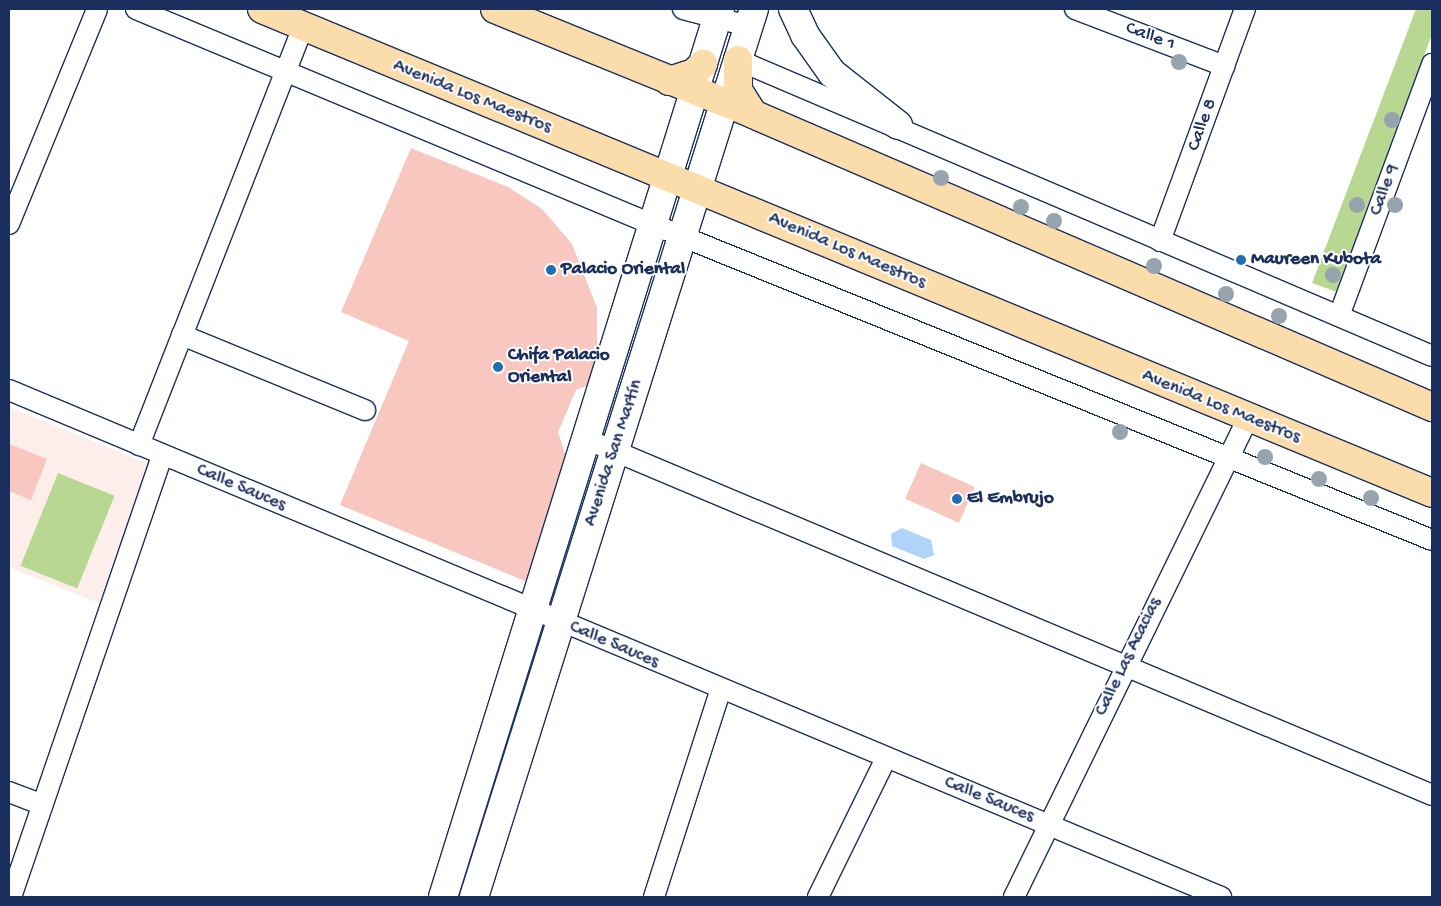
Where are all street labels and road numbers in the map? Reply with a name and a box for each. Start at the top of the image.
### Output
street label: Calle 1 [1122,17,1178,57]
street label: Avenida Los Maestros [389,55,555,139]
street label: Calle 8 [1183,96,1223,154]
street label: Calle 9 [1365,161,1405,219]
street label: Avenida Los Maestros [765,208,929,294]
street label: Avenida Los Maestros [1138,365,1304,449]
street label: Avenida San Martín [580,377,648,529]
street label: Calle Sauces [193,459,289,517]
street label: Calle Las Acacias [1091,594,1167,720]
street label: Calle Sauces [566,616,662,674]
street label: Calle Sauces [941,772,1037,828]

